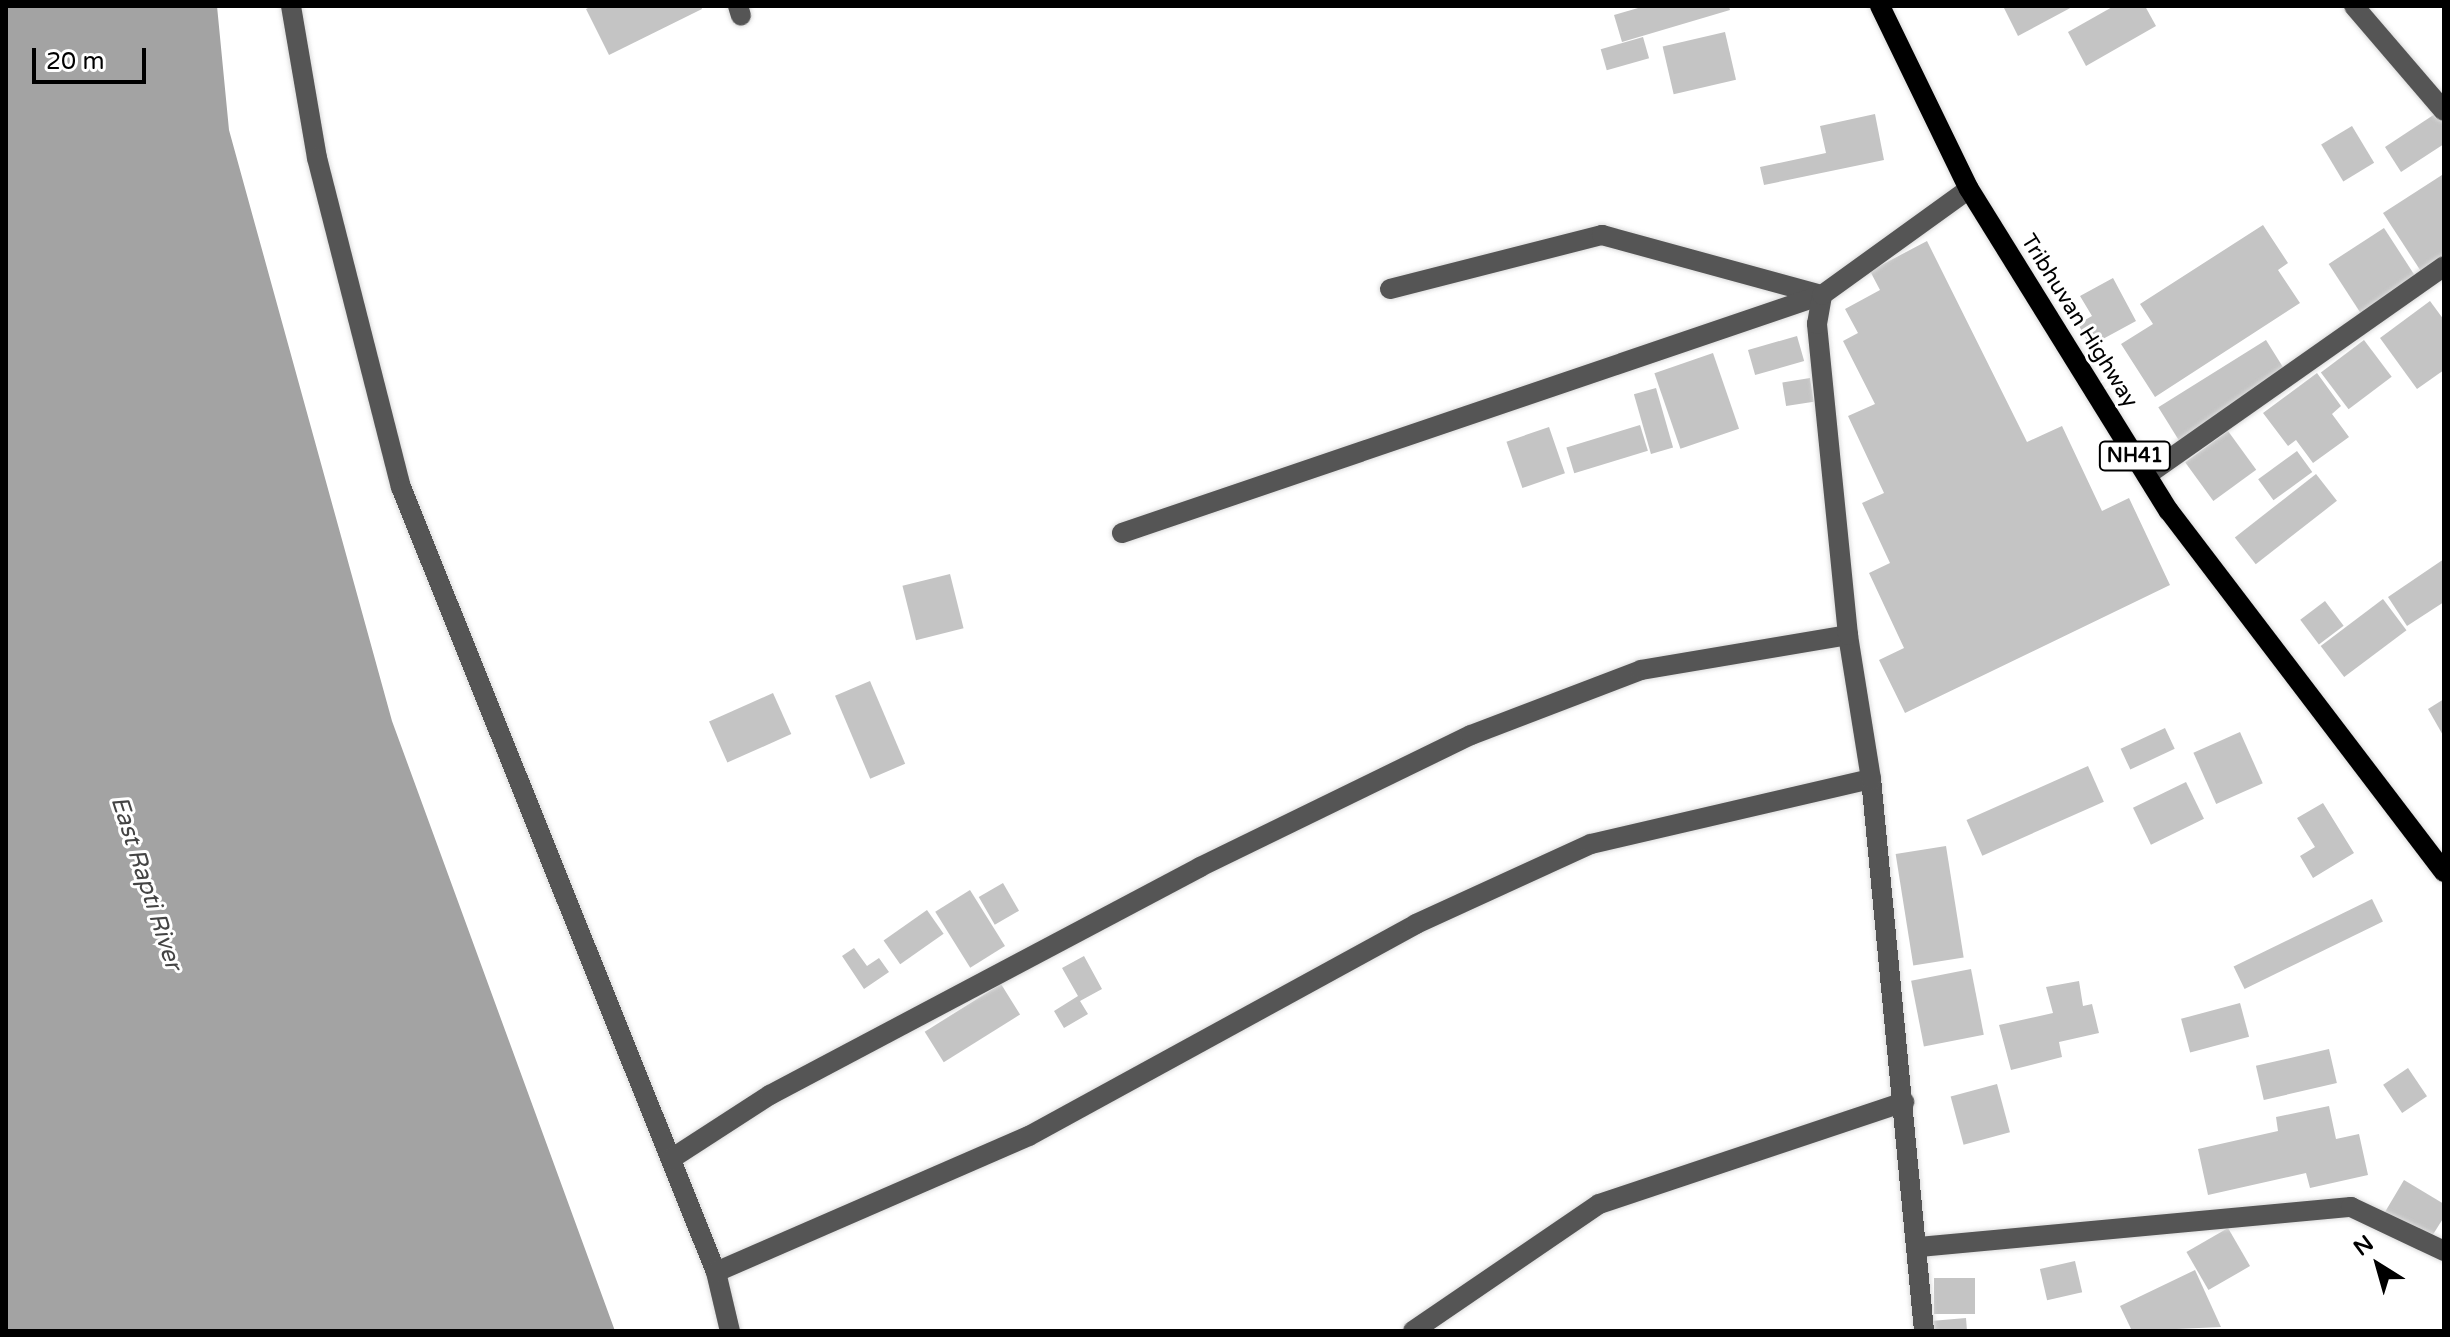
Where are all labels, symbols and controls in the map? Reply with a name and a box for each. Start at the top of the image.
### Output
scale bar [36,32,150,82]
text: 20 m [46,47,104,76]
street label: Tribhuvan Highway [2015,229,2143,413]
road number: NH41 [2097,440,2173,472]
water label: East Rapti River [104,793,188,973]
north arrow [2338,1225,2418,1305]
text: N [2349,1230,2378,1262]

